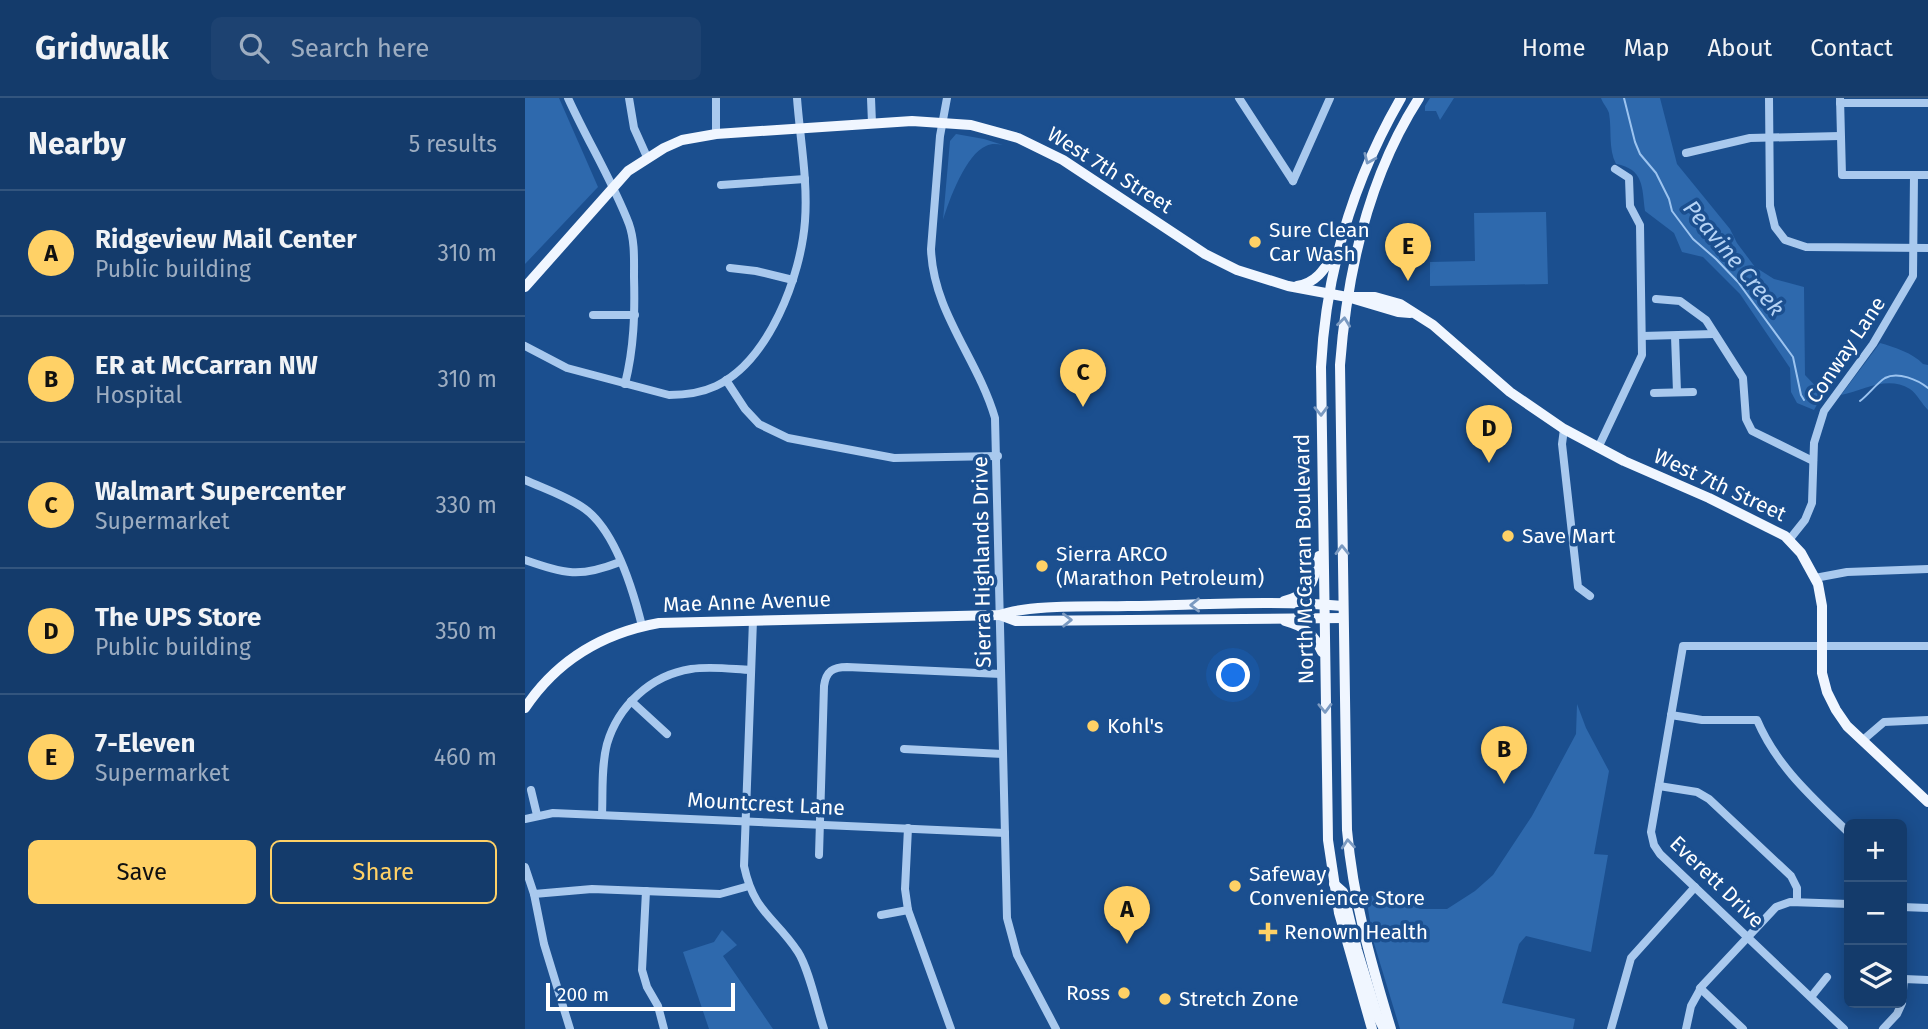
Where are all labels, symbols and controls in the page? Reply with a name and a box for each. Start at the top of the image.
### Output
search box [211,17,701,80]
text: Gridwalk [35,28,169,68]
icon: search [235,29,273,67]
text: Search here [291,33,430,64]
text: Home [1522,34,1586,62]
text: Map [1624,34,1670,62]
text: About [1708,34,1772,62]
text: Contact [1810,34,1893,62]
street label: West 7th Street [1042,121,1178,219]
text: Nearby [28,126,126,162]
text: 5 results [409,130,497,158]
one-way arrow [1363,151,1377,164]
water label: Peavine Creek [1677,194,1791,322]
place label: Sure Clean Car Wash [1269,217,1370,267]
pin: E [1385,223,1431,281]
text: Ridgeview Mail Center [95,224,357,255]
marker: Sure Clean Car Wash [1247,234,1263,250]
text: A [44,239,58,267]
text: 310 m [437,239,497,267]
text: Public building [95,255,251,283]
street label: Conway Lane [1801,292,1891,408]
one-way arrow [1336,316,1351,327]
pin: C [1060,349,1106,407]
text: ER at McCarran NW [95,350,318,381]
text: B [44,365,58,393]
text: 310 m [437,365,497,393]
text: Hospital [95,381,182,409]
pin: D [1466,405,1512,463]
one-way arrow [1313,406,1329,417]
street label: North McCarran Boulevard [1289,434,1319,684]
street label: West 7th Street [1650,443,1791,527]
street label: Sierra Highlands Drive [967,456,997,668]
text: Walmart Supercenter [95,476,346,507]
text: C [44,491,58,519]
text: 330 m [435,491,497,519]
text: Supermarket [95,507,230,535]
place label: Save Mart [1522,523,1616,549]
marker: Save Mart [1500,528,1516,544]
place label: Sierra ARCO (Marathon Petroleum) [1056,541,1264,591]
one-way arrow [1334,544,1350,554]
marker: Sierra ARCO (Marathon Petroleum) [1034,558,1050,574]
street label: Mae Anne Avenue [663,586,831,618]
one-way arrow [1189,597,1200,613]
text: The UPS Store [95,602,261,633]
one-way arrow [1063,612,1073,628]
text: D [44,617,58,645]
text: 350 m [435,617,497,645]
text: Public building [95,633,251,661]
your location [1216,658,1250,692]
one-way arrow [1317,703,1332,714]
place label: Kohl's [1107,713,1164,739]
marker: Kohl's [1085,718,1101,734]
pin: B [1481,726,1527,784]
text: 7-Eleven [95,728,195,759]
text: E [45,743,57,771]
text: 460 m [434,743,497,771]
text: Supermarket [95,759,230,787]
street label: Mountcrest Lane [687,787,845,821]
map controls [1844,819,1907,1008]
button: + [1844,819,1907,882]
street label: Everett Drive [1664,830,1770,934]
one-way arrow [1341,838,1356,849]
button: Save [28,840,256,904]
button: Share [270,840,497,904]
place label: Safeway Convenience Store [1249,861,1425,911]
marker: Safeway Convenience Store [1227,878,1243,894]
button: − [1844,882,1907,945]
pin: A [1104,886,1150,944]
place label: Renown Health [1284,919,1428,945]
marker: Renown Health [1258,922,1278,942]
button: layers [1844,945,1907,1008]
scale bar [546,980,735,1012]
place label: Ross [1066,980,1110,1006]
text: 200 m [557,983,609,1006]
marker: Ross [1116,985,1132,1001]
place label: Stretch Zone [1179,986,1299,1012]
marker: Stretch Zone [1157,991,1173,1007]

